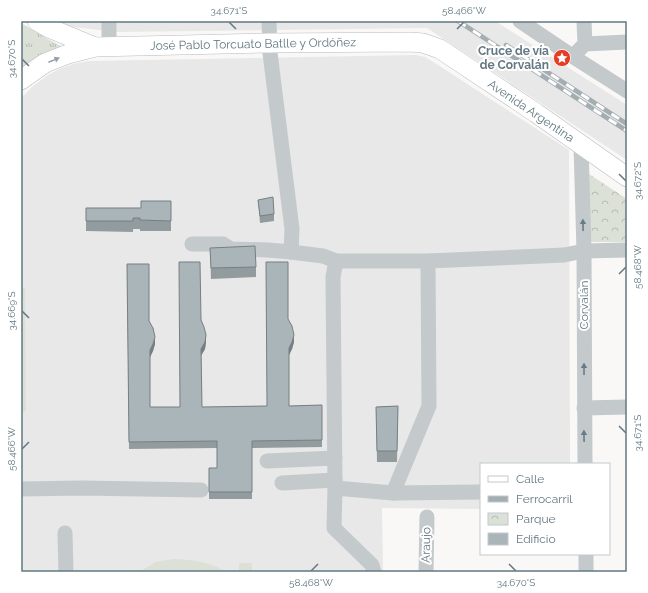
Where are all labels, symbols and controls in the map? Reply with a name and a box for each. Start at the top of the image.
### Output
text: 34.671°S [211,5,247,16]
text: 58.466°W [442,5,486,16]
street label: José Pablo Torcuato Batlle y Ordóñez [150,35,356,53]
text: 34.670°S [6,40,17,78]
place label: Cruce de vía de Corvalán [478,44,549,72]
place icon: Cruce de vía de Corvalán [552,48,572,68]
one-way arrow [49,56,61,62]
street label: Avenida Argentina [485,77,577,145]
text: 34.672°S [632,162,643,200]
one-way arrow [580,218,586,231]
text: 58.468°W [632,245,643,289]
street label: Corvalán [577,280,591,330]
text: 34.669°S [6,292,17,331]
one-way arrow [581,362,587,375]
text: 34.671°S [632,415,643,451]
text: 58.466°W [6,427,17,471]
one-way arrow [581,429,587,442]
legend [480,463,610,555]
text: Calle [516,472,544,486]
text: Ferrocarril [516,492,573,506]
text: Parque [516,512,556,526]
street label: Araujo [419,527,433,563]
text: Edificio [516,532,556,546]
text: 58.468°W [289,577,333,588]
text: 34.670°S [497,577,535,588]

